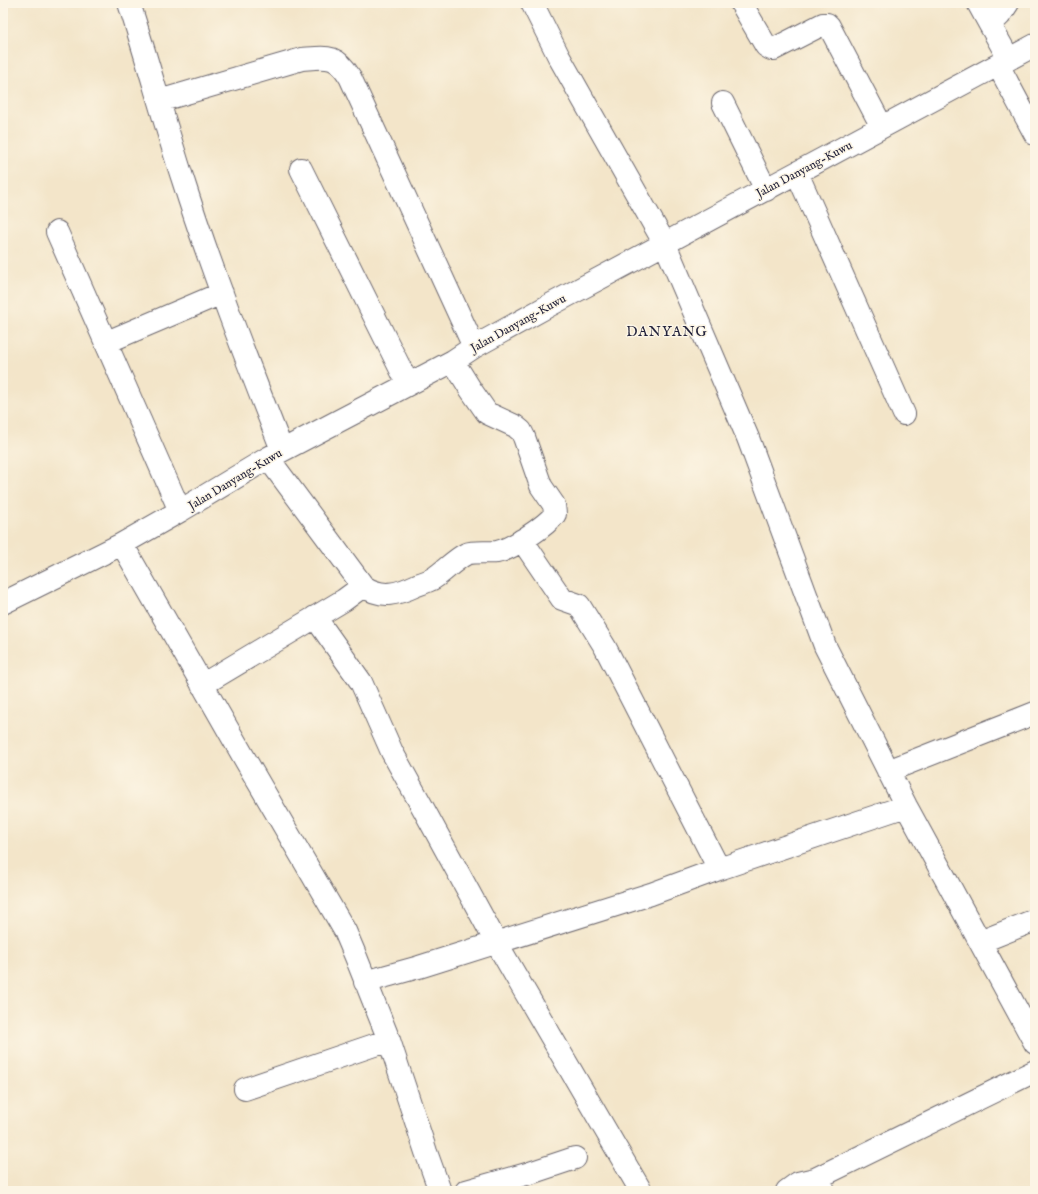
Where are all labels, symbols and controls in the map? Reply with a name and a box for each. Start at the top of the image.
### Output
street label: Jalan Danyang-Kuwu [752,138,855,203]
street label: Jalan Danyang-Kuwu [466,291,569,358]
district label: DANYANG [626,323,708,341]
street label: Jalan Danyang-Kuwu [184,445,285,515]

